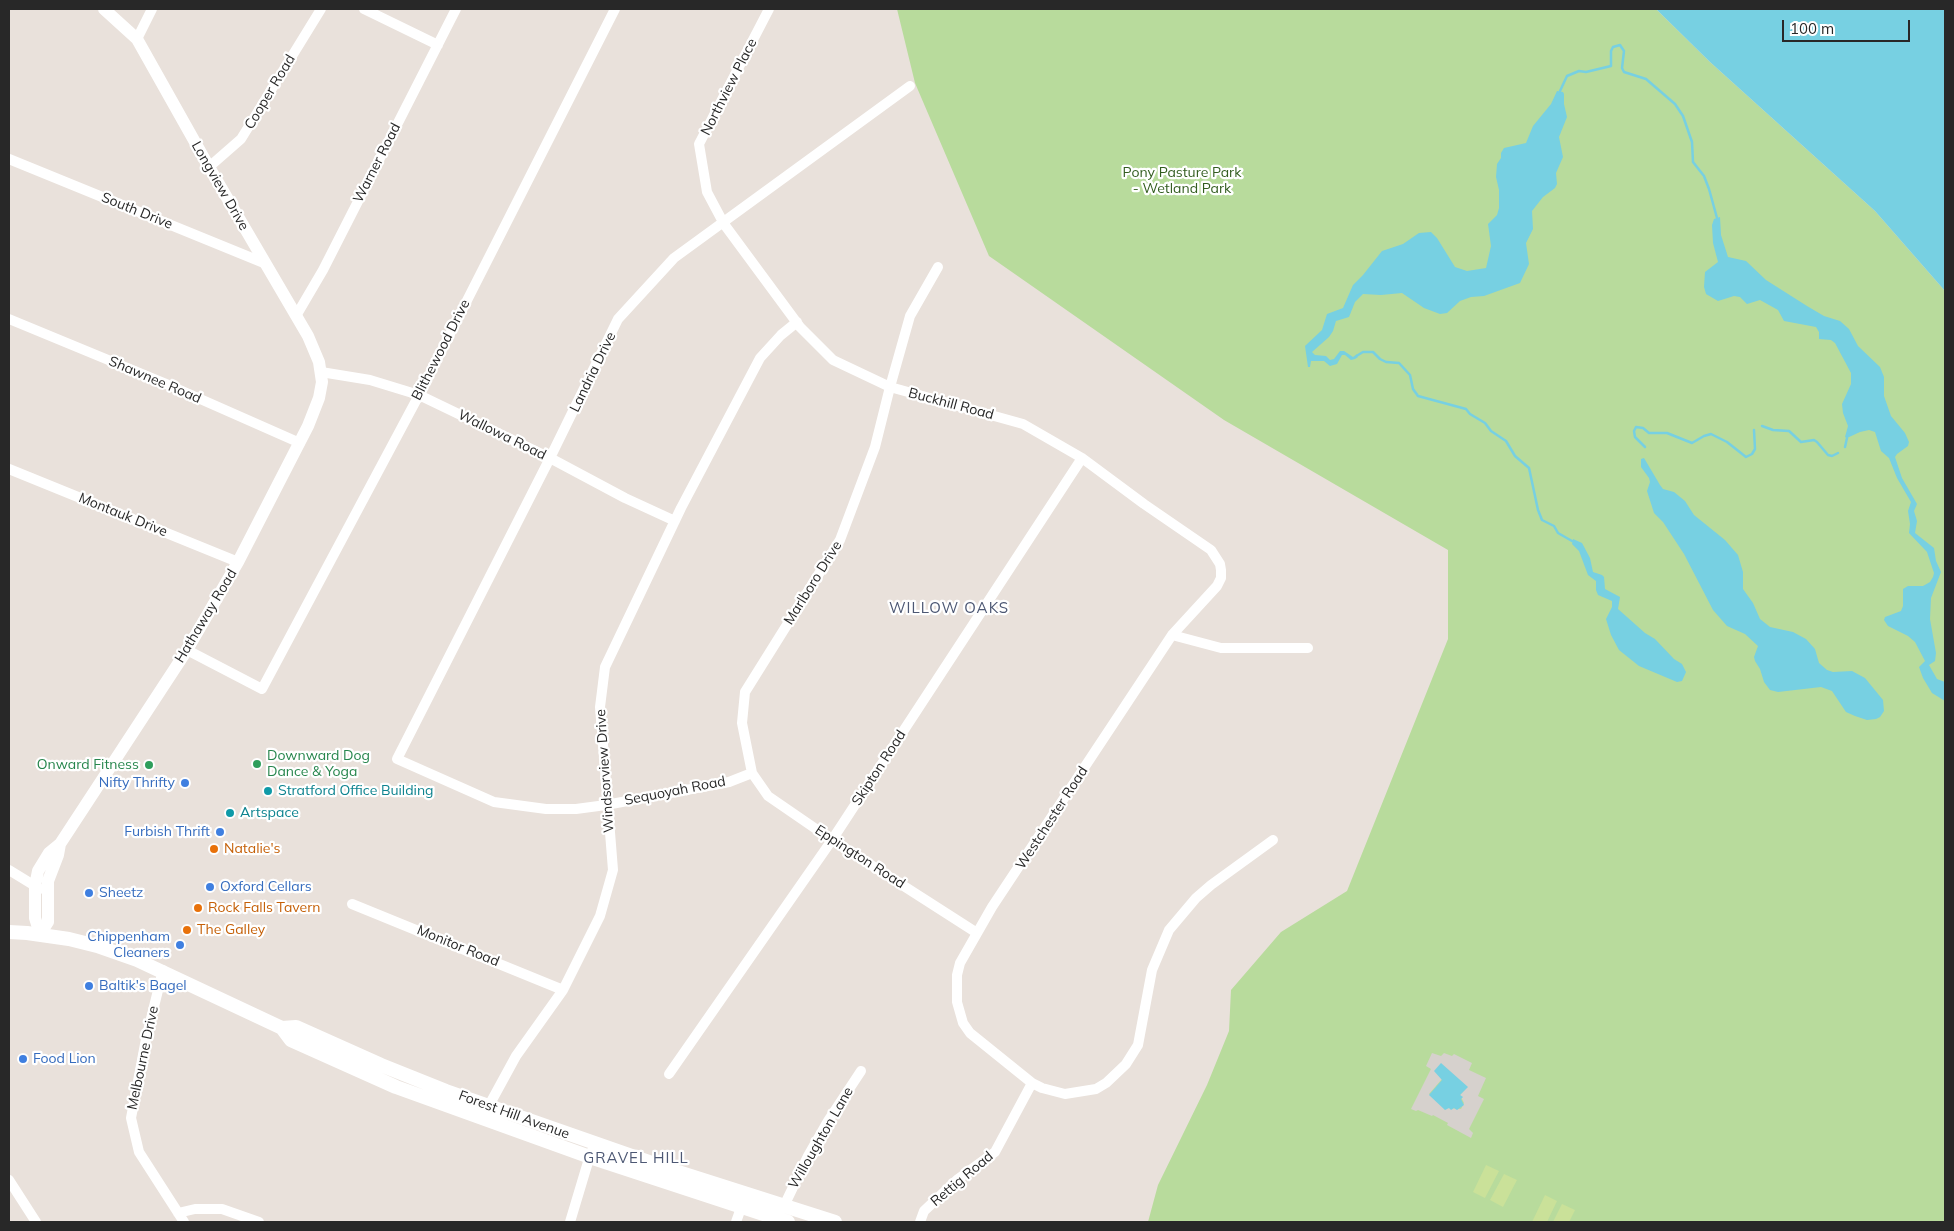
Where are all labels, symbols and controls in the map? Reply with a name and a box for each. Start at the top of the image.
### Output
scale bar [1784,10,1912,42]
text: 100 m [1790,19,1834,38]
street label: Northview Place [697,36,761,138]
street label: Cooper Road [241,52,299,132]
street label: Warner Road [350,120,404,206]
street label: Longview Drive [188,138,252,234]
park label: Pony Pasture Park - Wetland Park [1123,165,1241,198]
street label: South Drive [99,189,175,233]
street label: Blithewood Drive [408,297,474,403]
street label: Landria Drive [566,329,620,415]
street label: Shawnee Road [106,353,204,407]
street label: Buckhill Road [906,385,996,423]
street label: Wallowa Road [455,406,549,464]
street label: Montauk Drive [76,490,170,540]
street label: Marlboro Drive [781,538,845,628]
street label: Hathaway Road [171,566,241,666]
district label: WILLOW OAKS [888,599,1010,617]
street label: Windsorview Drive [592,709,618,833]
street label: Skipton Road [848,727,910,809]
place label: Downward Dog Dance & Yoga [267,748,370,780]
place label: Onward Fitness [37,757,139,773]
marker: Downward Dog Dance & Yoga [251,758,263,770]
marker: Onward Fitness [143,759,155,771]
street label: Westchester Road [1012,763,1092,873]
street label: Sequoyah Road [623,773,727,809]
place label: Nifty Thrifty [99,775,175,791]
marker: Nifty Thrifty [179,777,191,789]
place label: Stratford Office Building [278,783,434,799]
marker: Stratford Office Building [262,785,274,797]
place label: Artspace [240,805,299,821]
marker: Artspace [224,807,236,819]
street label: Eppington Road [812,822,908,892]
place label: Furbish Thrift [124,824,210,840]
marker: Furbish Thrift [214,826,226,838]
place label: Natalie's [224,841,280,857]
marker: Natalie's [208,843,220,855]
place label: Oxford Cellars [220,879,312,895]
marker: Oxford Cellars [204,881,216,893]
place label: Sheetz [99,885,143,901]
marker: Sheetz [83,887,95,899]
place label: Rock Falls Tavern [208,900,321,916]
marker: Rock Falls Tavern [192,902,204,914]
place label: The Galley [197,922,265,938]
street label: Monitor Road [414,922,502,970]
marker: The Galley [181,924,193,936]
place label: Chippenham Cleaners [87,929,170,962]
marker: Chippenham Cleaners [174,939,186,951]
place label: Baltik's Bagel [99,978,187,994]
marker: Baltik's Bagel [83,980,95,992]
street label: Melbourne Drive [124,1005,162,1111]
place label: Food Lion [33,1051,96,1067]
marker: Food Lion [17,1053,29,1065]
street label: Willoughton Lane [785,1084,857,1192]
street label: Forest Hill Avenue [456,1087,572,1143]
street label: Rettig Road [927,1148,997,1210]
district label: GRAVEL HILL [582,1149,690,1167]

